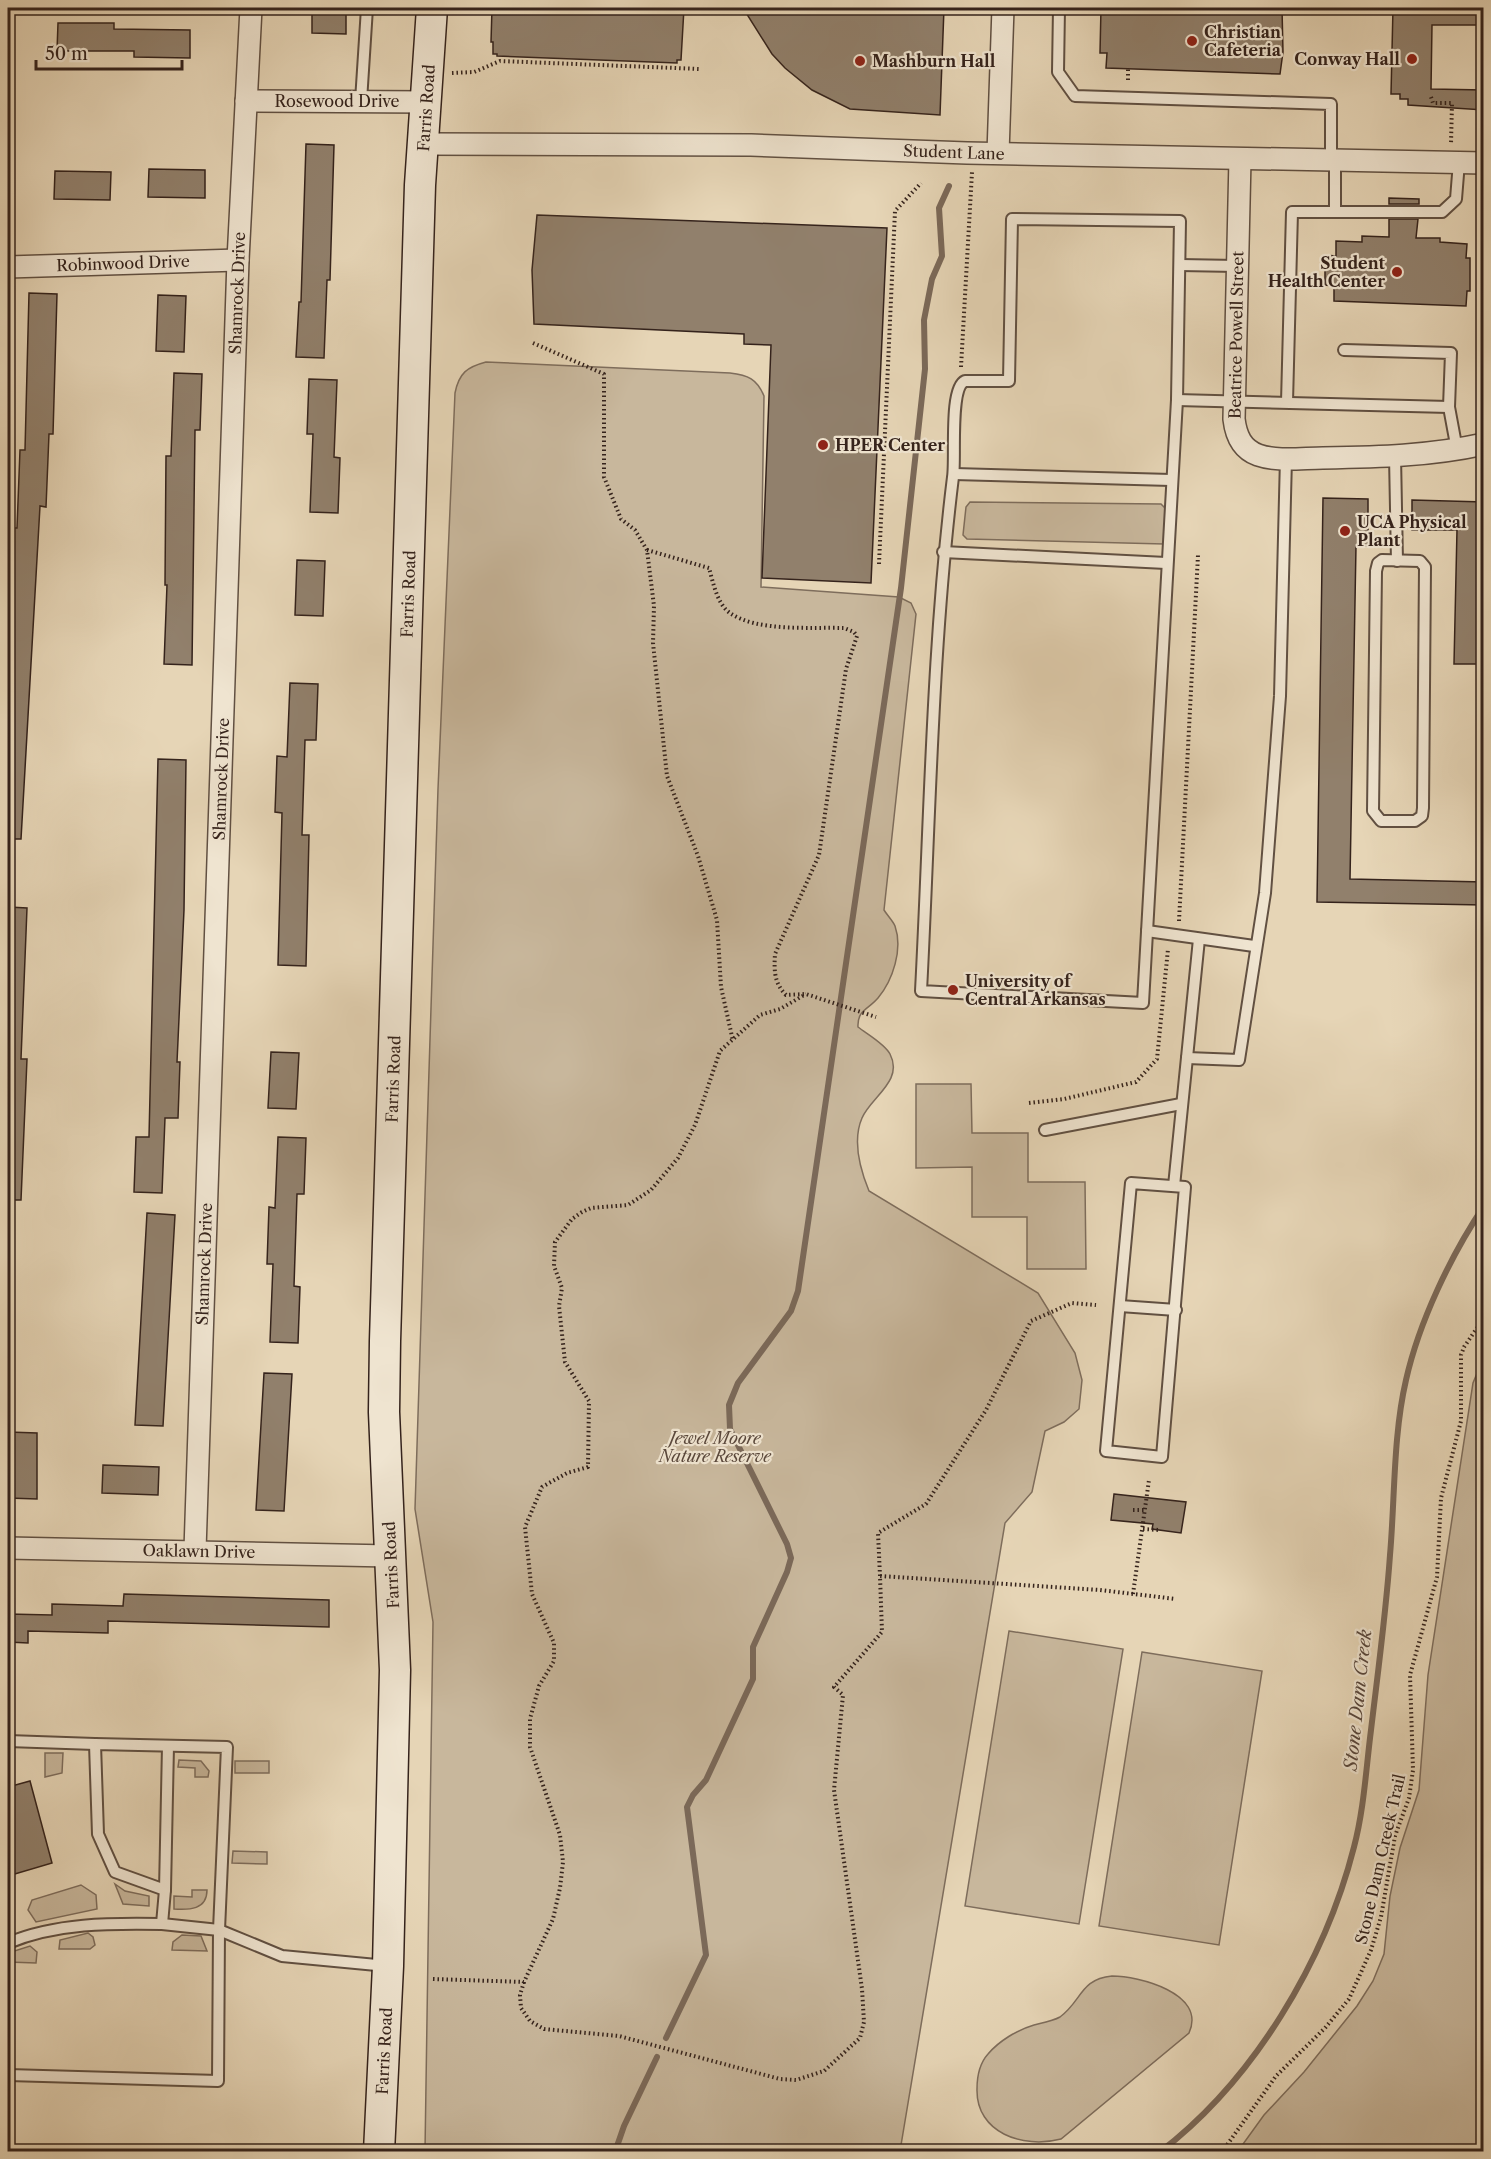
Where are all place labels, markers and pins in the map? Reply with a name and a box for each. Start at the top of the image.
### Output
place label: Christian Cafeteria [1204,22,1282,60]
marker: Christian Cafeteria [1185,34,1199,48]
place label: Conway Hall [1294,49,1400,69]
place label: Mashburn Hall [872,51,996,71]
marker: Conway Hall [1405,52,1419,66]
marker: Mashburn Hall [853,54,867,68]
place label: Student Health Center [1268,253,1386,291]
marker: Student Health Center [1390,265,1404,279]
place label: HPER Center [835,435,945,455]
marker: HPER Center [816,438,830,452]
place label: UCA Physical Plant [1357,512,1467,550]
marker: UCA Physical Plant [1338,524,1352,538]
place label: University of Central Arkansas [965,971,1106,1009]
marker: University of Central Arkansas [946,983,960,997]

